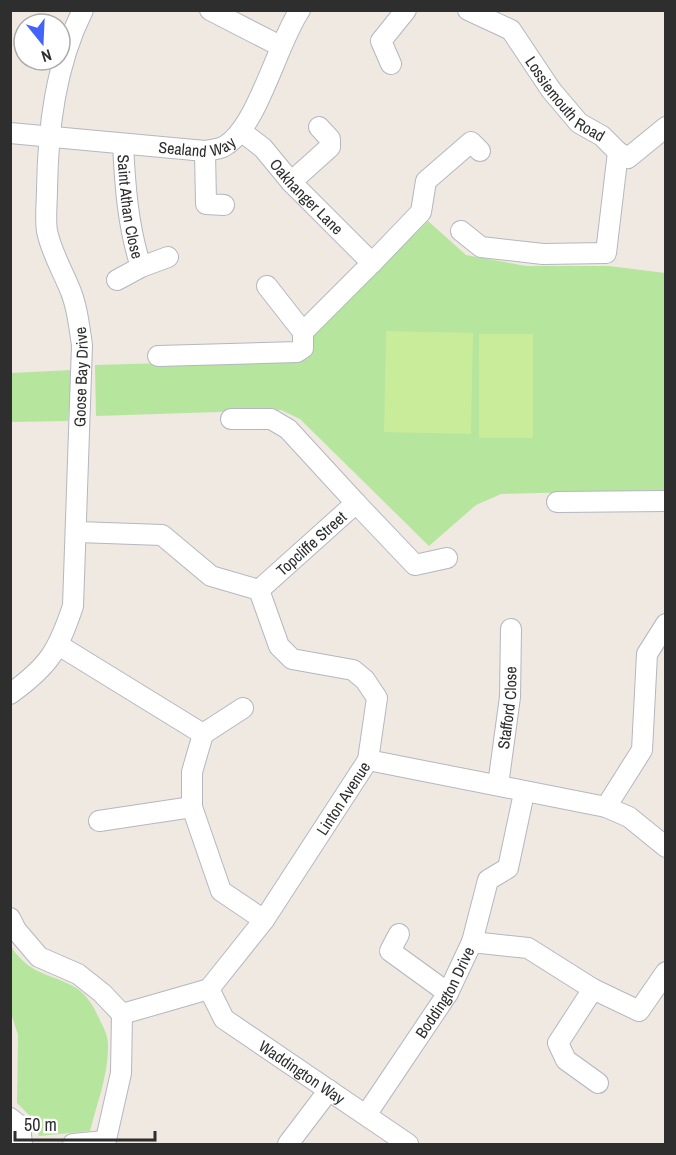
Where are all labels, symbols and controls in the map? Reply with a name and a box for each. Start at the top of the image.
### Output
north arrow [12,12,72,72]
text: N [39,44,55,68]
street label: Lossiemouth Road [520,52,609,146]
street label: Sealand Way [158,131,241,162]
street label: Saint Athan Close [113,154,149,261]
street label: Oakhanger Lane [265,154,348,239]
street label: Goose Bay Drive [68,326,93,427]
street label: Topcliffe Street [271,506,351,581]
street label: Stafford Close [492,666,521,750]
street label: Linton Avenue [311,757,375,839]
street label: Boddington Drive [410,943,479,1042]
street label: Waddington Way [255,1035,350,1109]
scale bar [15,1104,154,1142]
text: 50 m [24,1112,57,1137]

